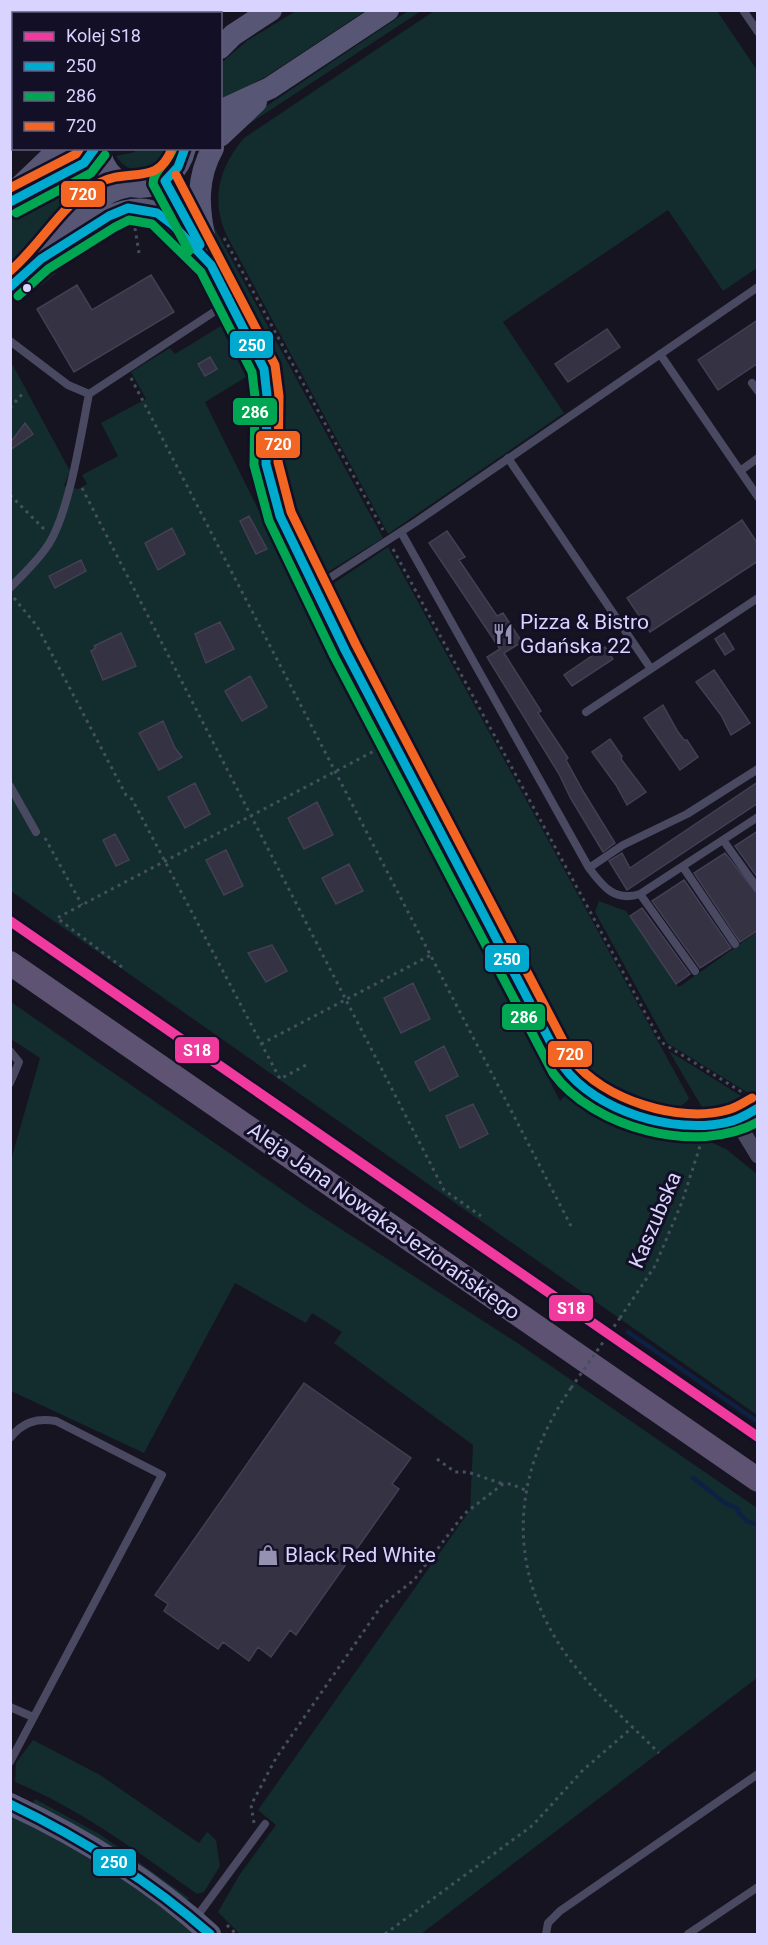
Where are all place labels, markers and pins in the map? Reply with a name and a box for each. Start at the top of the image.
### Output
unlabelled marker [21,282,33,294]
place label: Pizza & Bistro Gdańska 22 [520,610,649,658]
restaurant icon: Pizza & Bistro Gdańska 22 [491,622,515,646]
shop icon: Black Red White [256,1543,280,1567]
place label: Black Red White [285,1543,436,1567]

